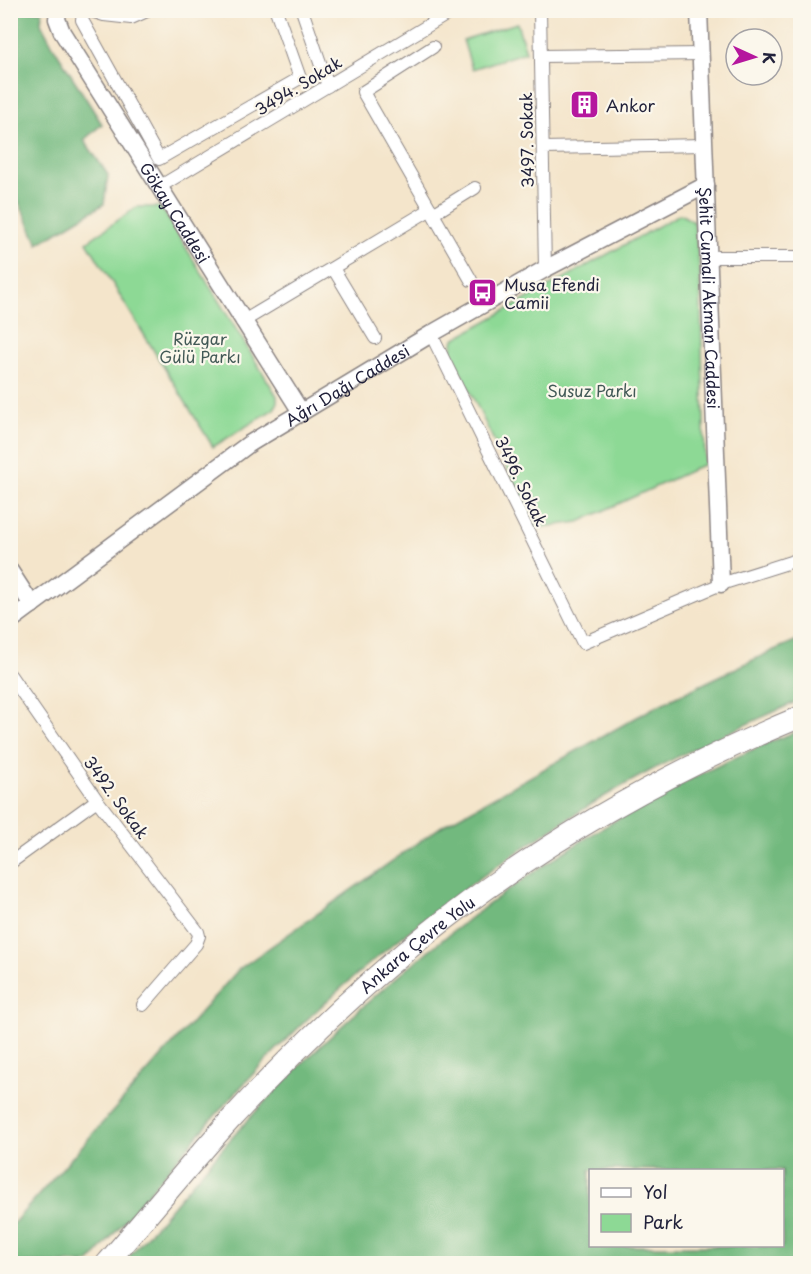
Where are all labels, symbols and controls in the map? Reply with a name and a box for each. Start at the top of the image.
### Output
north arrow [724,27,784,87]
street label: 3494. Sokak [250,50,346,120]
text: K [758,51,782,65]
building icon: Ankor [569,89,601,121]
street label: 3497. Sokak [513,92,539,188]
place label: Ankor [606,93,656,117]
street label: Gökay Caddesi [135,157,216,268]
street label: Şehit Cumali Akman Caddesi [694,186,726,409]
place label: Musa Efendi Camii [504,272,600,314]
bus stop icon: Musa Efendi Camii [467,277,499,309]
park label: Rüzgar Gülü Parkı [159,326,241,368]
street label: Ağrı Dağı Caddesi [281,338,414,431]
park label: Susuz Parkı [547,378,637,402]
street label: 3496. Sokak [490,432,554,530]
street label: 3492. Sokak [79,751,155,843]
street label: Ankara Çevre Yolu [354,890,479,998]
legend [589,1169,784,1247]
text: Yol [643,1178,668,1205]
text: Park [643,1208,683,1235]

